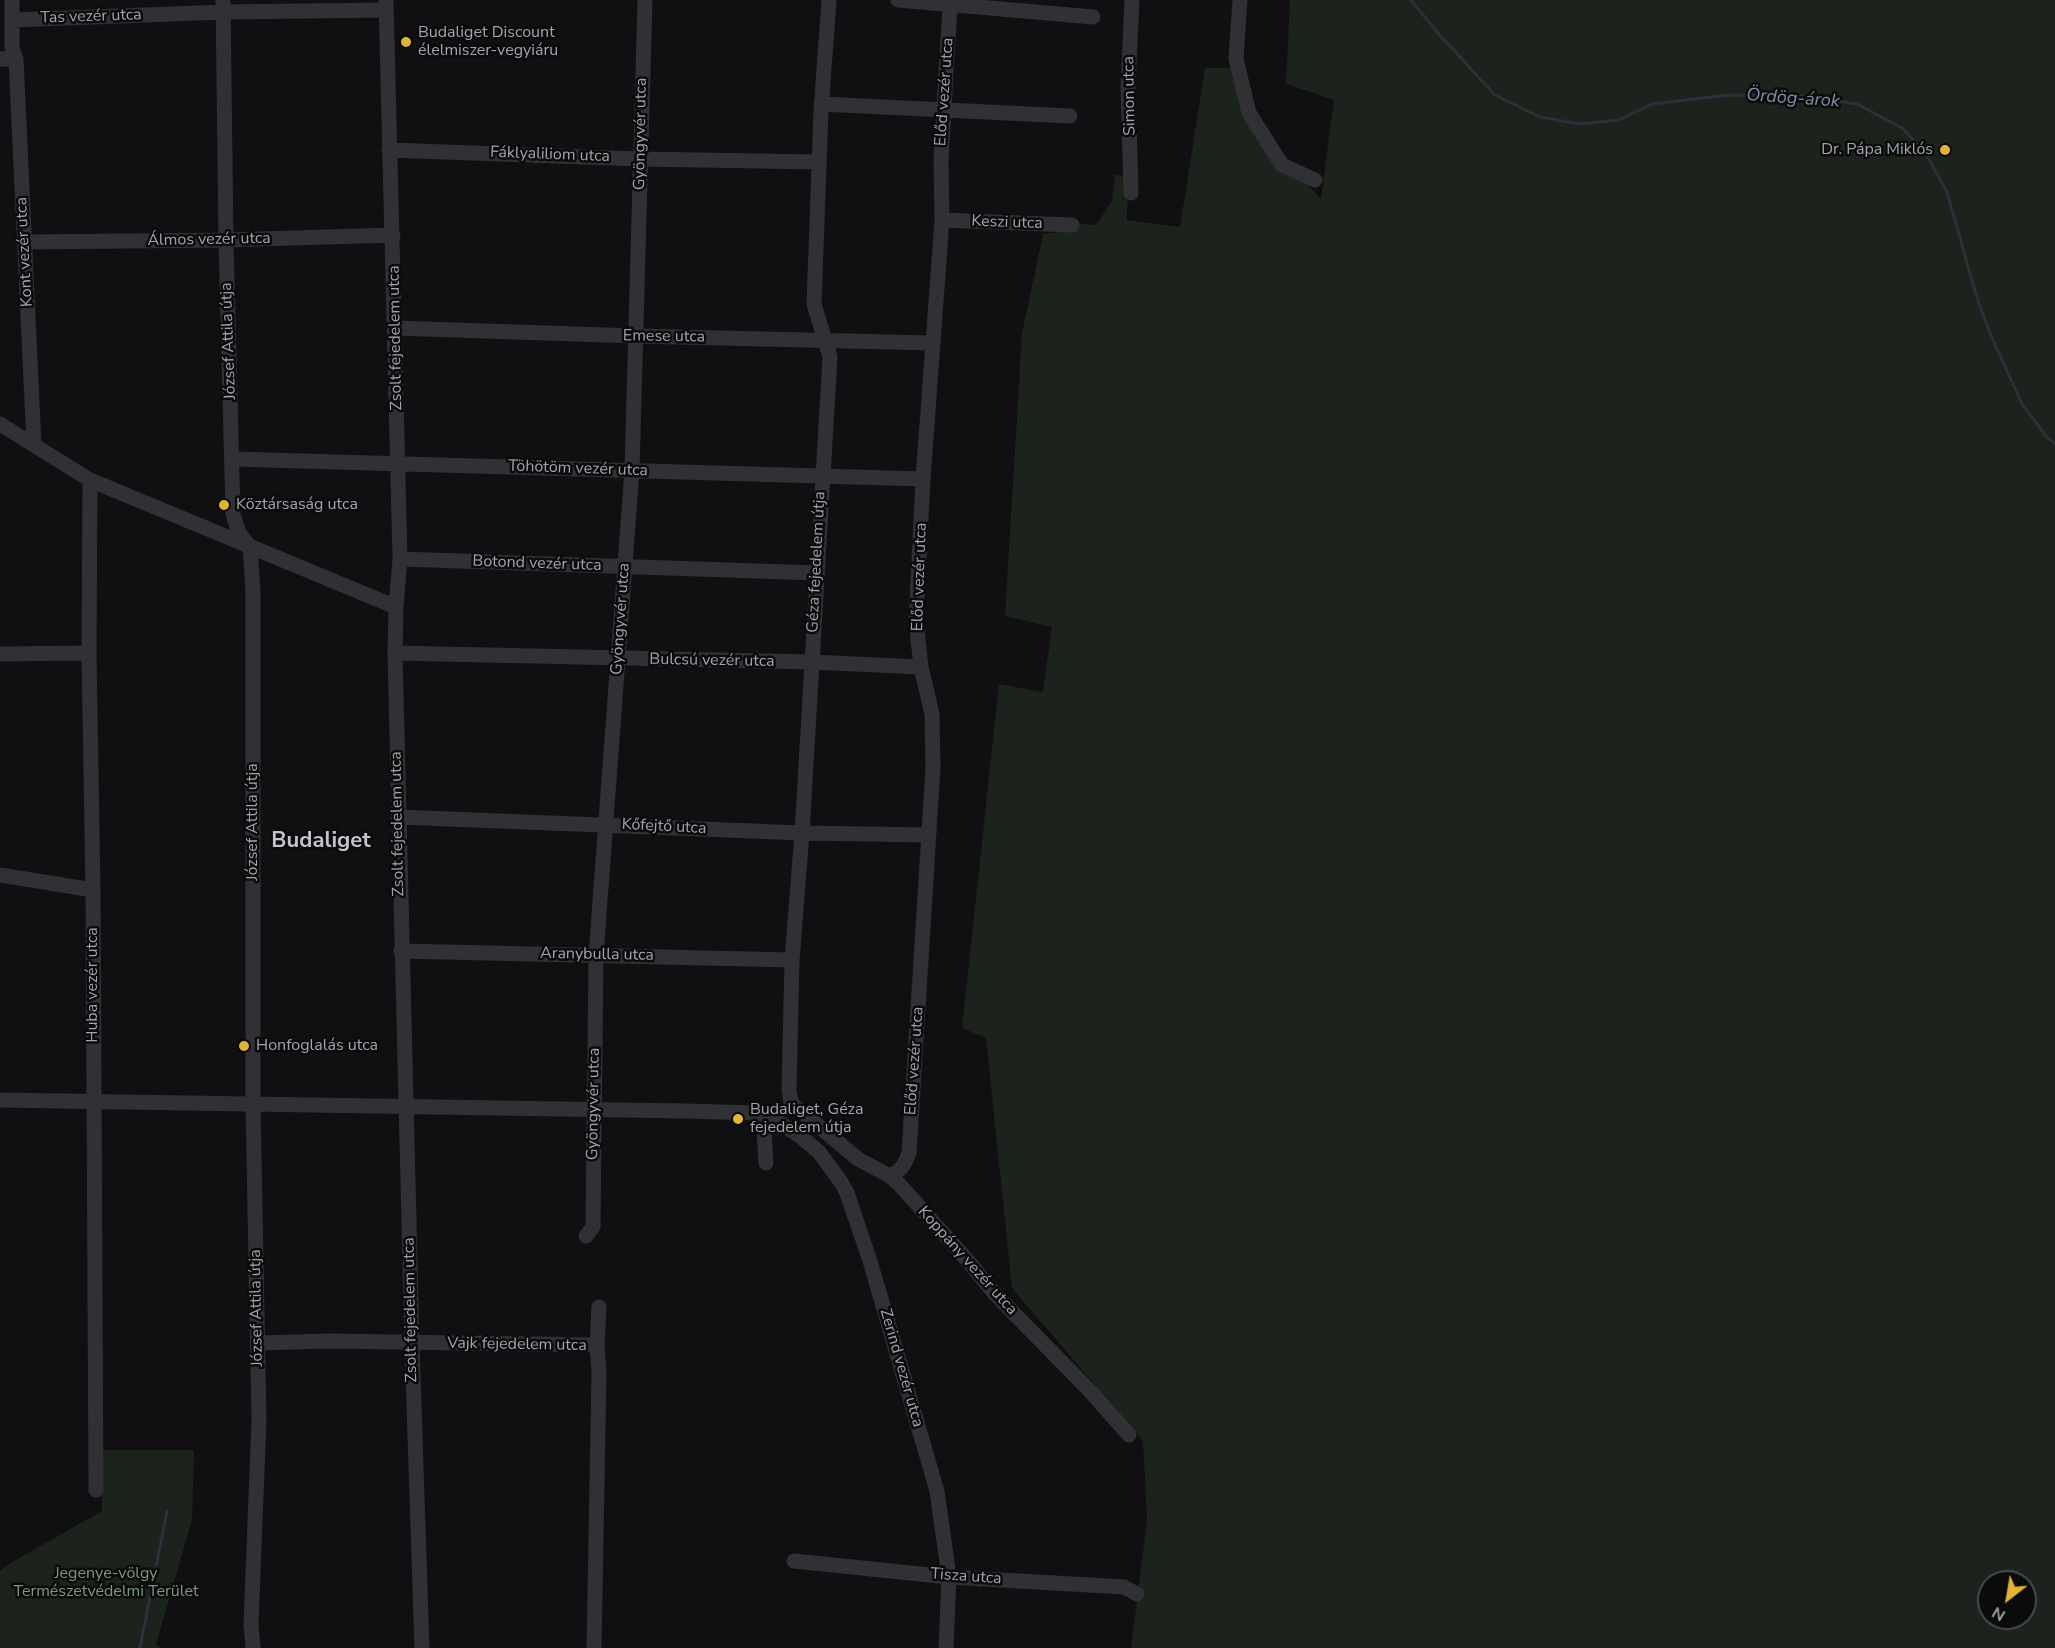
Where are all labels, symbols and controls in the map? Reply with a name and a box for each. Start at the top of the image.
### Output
street label: Tas vezér utca [40,6,142,28]
place label: Budaliget Discount élelmiszer-vegyiáru [418,23,558,61]
marker: Budaliget Discount élelmiszer-vegyiáru [399,35,413,49]
street label: Előd vezér utca [932,37,958,147]
street label: Simon utca [1120,56,1140,136]
street label: Gyöngyvér utca [630,78,652,190]
water label: Ördög-árok [1746,85,1840,113]
place label: Dr. Pápa Miklós [1821,140,1933,160]
street label: Fáklyaliliom utca [490,143,610,167]
marker: Dr. Pápa Miklós [1938,143,1952,157]
street label: Kont vezér utca [13,197,37,307]
street label: Keszi utca [971,212,1043,234]
street label: Álmos vezér utca [147,229,271,251]
street label: Zsolt fejedelem utca [385,265,407,411]
street label: József Attila útja [217,282,241,400]
street label: Emese utca [623,327,705,347]
street label: Töhötöm vezér utca [508,457,648,481]
street label: Géza fejedelem útja [804,491,830,633]
place label: Köztársaság utca [236,495,358,515]
marker: Köztársaság utca [217,498,231,512]
street label: Előd vezér utca [909,522,931,632]
street label: Botond vezér utca [472,552,602,576]
street label: Gyöngyvér utca [608,562,634,676]
street label: Bulcsú vezér utca [649,650,775,672]
street label: Zsolt fejedelem utca [387,751,409,897]
street label: József Attila útja [243,763,263,881]
street label: Kőfejtő utca [621,815,707,839]
district label: Budaliget [271,829,371,855]
street label: Huba vezér utca [83,927,103,1043]
street label: Aranybulla utca [540,944,654,966]
street label: Előd vezér utca [902,1006,928,1116]
place label: Honfoglalás utca [256,1036,378,1056]
marker: Honfoglalás utca [237,1039,251,1053]
street label: Gyöngyvér utca [583,1048,605,1160]
place label: Budaliget, Géza fejedelem útja [750,1100,863,1138]
marker: Budaliget, Géza fejedelem útja [731,1112,745,1126]
street label: Koppány vezér utca [913,1203,1021,1319]
street label: Zsolt fejedelem utca [400,1237,422,1383]
street label: József Attila útja [246,1249,268,1367]
street label: Zerind vezér utca [875,1307,927,1429]
street label: Vajk fejedelem utca [447,1334,587,1356]
park label: Jegenye-völgy Természetvédelmi Terület [13,1564,199,1602]
street label: Tisza utca [930,1565,1002,1589]
north arrow [1977,1570,2037,1630]
text: N [1988,1601,2010,1626]

